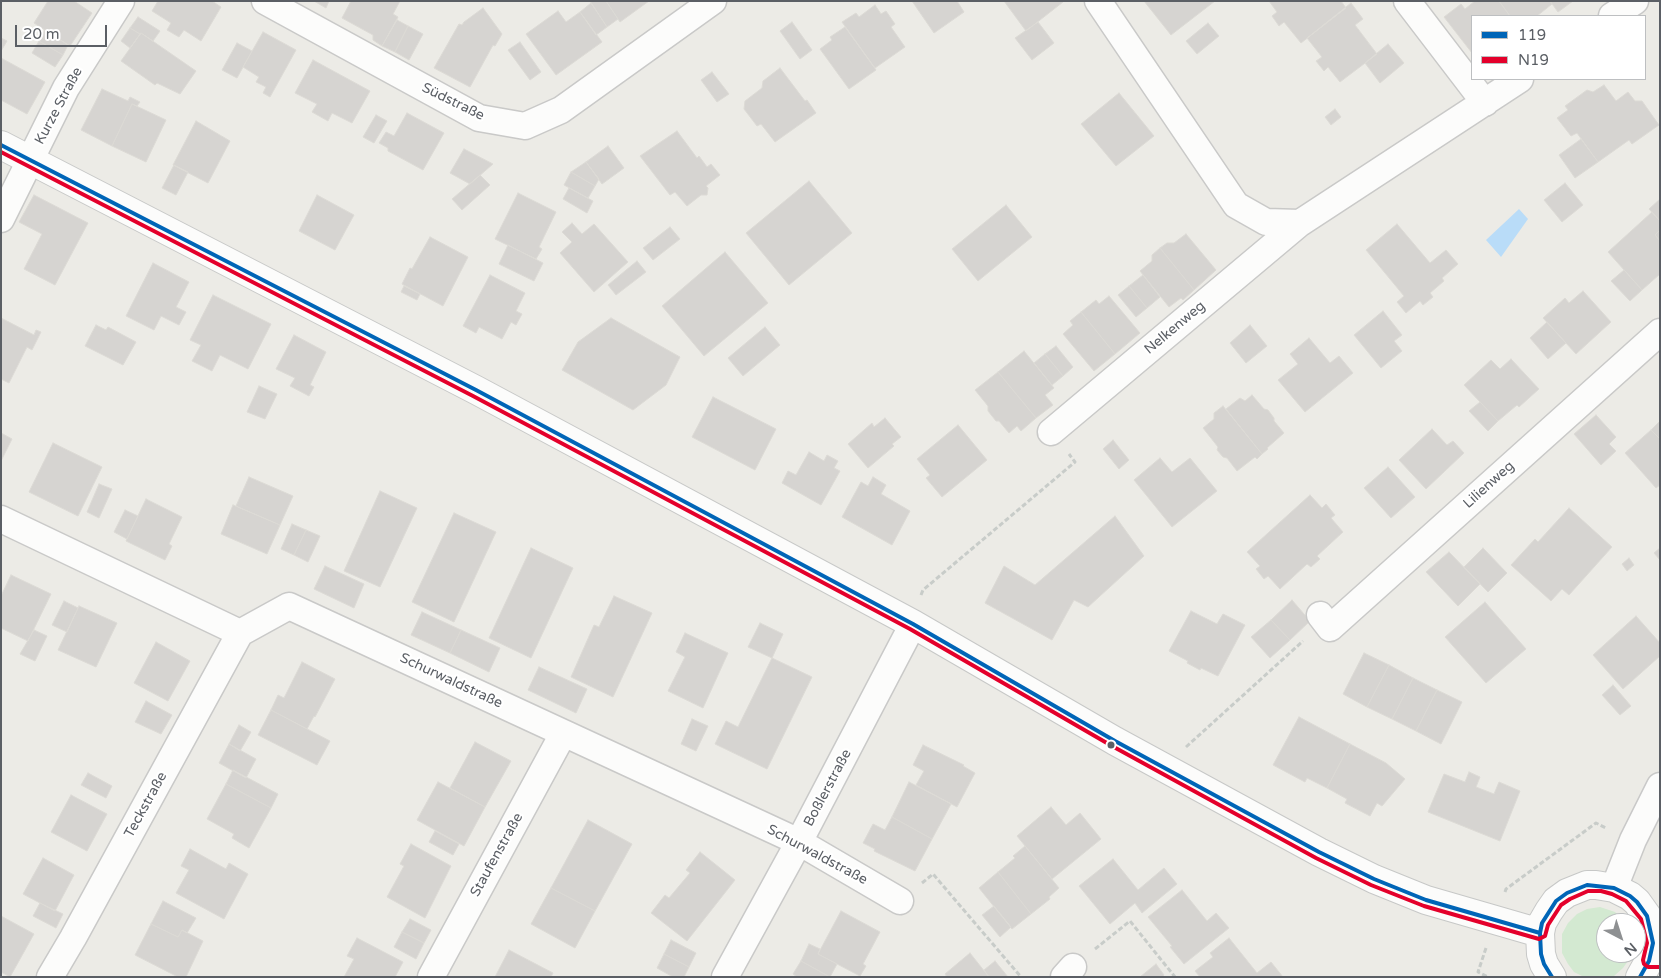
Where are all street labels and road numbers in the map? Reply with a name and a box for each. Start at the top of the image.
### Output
street label: Kurze Straße [32,64,86,148]
street label: Südstraße [419,80,487,124]
street label: Nelkenweg [1141,298,1209,358]
street label: Lilienweg [1460,458,1518,512]
street label: Schurwaldstraße [397,650,505,712]
street label: Boßlerstraße [801,746,855,830]
street label: Teckstraße [121,769,171,841]
street label: Staufenstraße [467,810,527,900]
street label: Schurwaldstraße [764,821,870,889]

